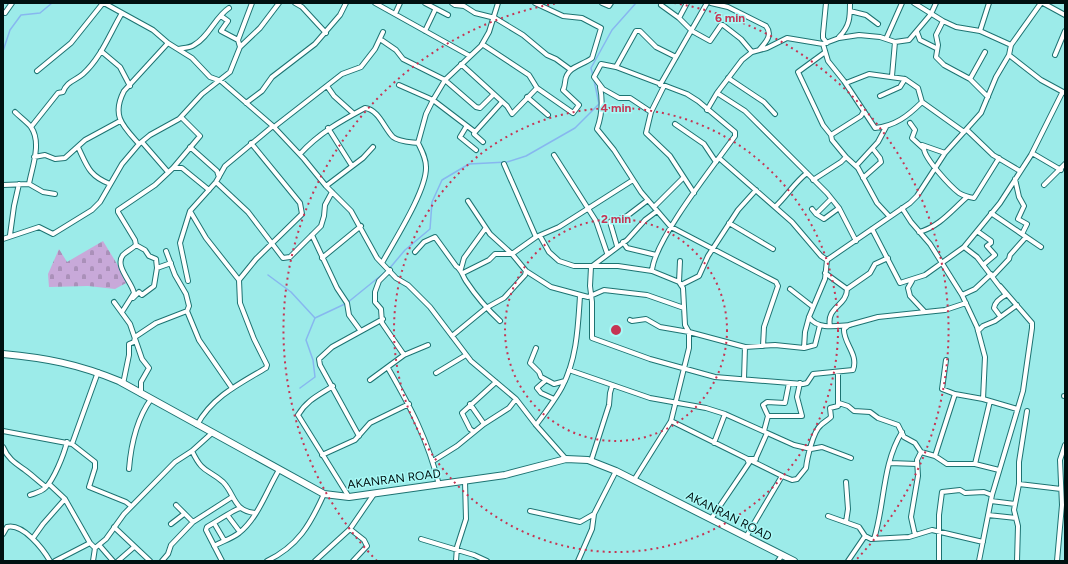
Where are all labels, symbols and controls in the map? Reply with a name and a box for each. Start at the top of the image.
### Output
text: 6 min [715,11,745,25]
text: 4 min [601,101,632,115]
text: 2 min [601,212,631,226]
centre of rings [609,323,623,337]
street label: AKANRAN ROAD [347,466,441,492]
street label: AKANRAN ROAD [684,488,774,544]

